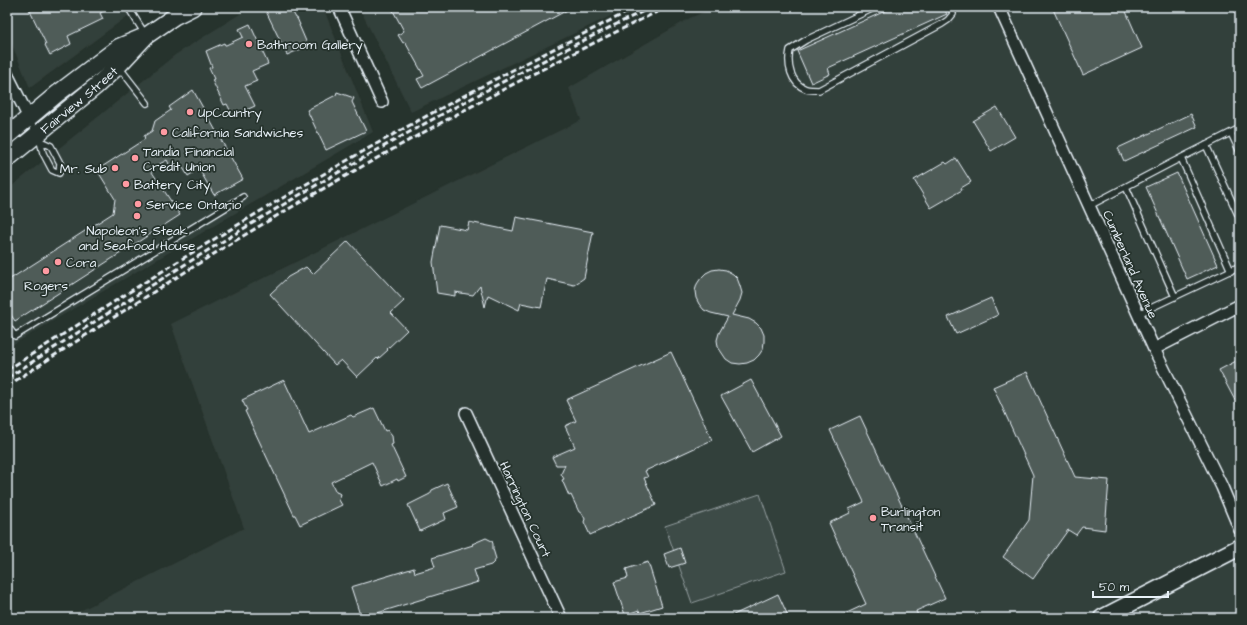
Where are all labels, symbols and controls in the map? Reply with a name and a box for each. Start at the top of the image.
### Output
place label: Bathroom Gallery [257,36,363,55]
marker: Bathroom Gallery [244,39,254,49]
street label: Fairview Street [37,62,123,138]
place label: UpCountry [198,104,262,123]
marker: UpCountry [185,107,195,117]
place label: California Sandwiches [172,124,304,142]
marker: California Sandwiches [159,127,169,137]
place label: Tandia Financial Credit Union [143,143,234,176]
marker: Tandia Financial Credit Union [130,153,140,163]
place label: Mr. Sub [60,160,108,178]
marker: Mr. Sub [110,163,120,173]
place label: Battery City [134,176,210,195]
marker: Battery City [121,179,131,189]
place label: Service Ontario [146,196,242,214]
marker: Service Ontario [133,199,143,209]
street label: Cumberland Avenue [1098,207,1162,321]
marker: Napoleon's Steak and Seafood House [132,211,142,221]
place label: Napoleon's Steak and Seafood House [79,222,195,255]
place label: Cora [66,254,97,272]
marker: Cora [53,257,63,267]
marker: Rogers [41,266,51,276]
place label: Rogers [24,277,68,296]
street label: Harrington Court [494,459,556,561]
place label: Burlington Transit [881,503,941,536]
marker: Burlington Transit [868,513,878,523]
scale bar [1093,573,1168,599]
text: 50 m [1099,579,1130,596]

